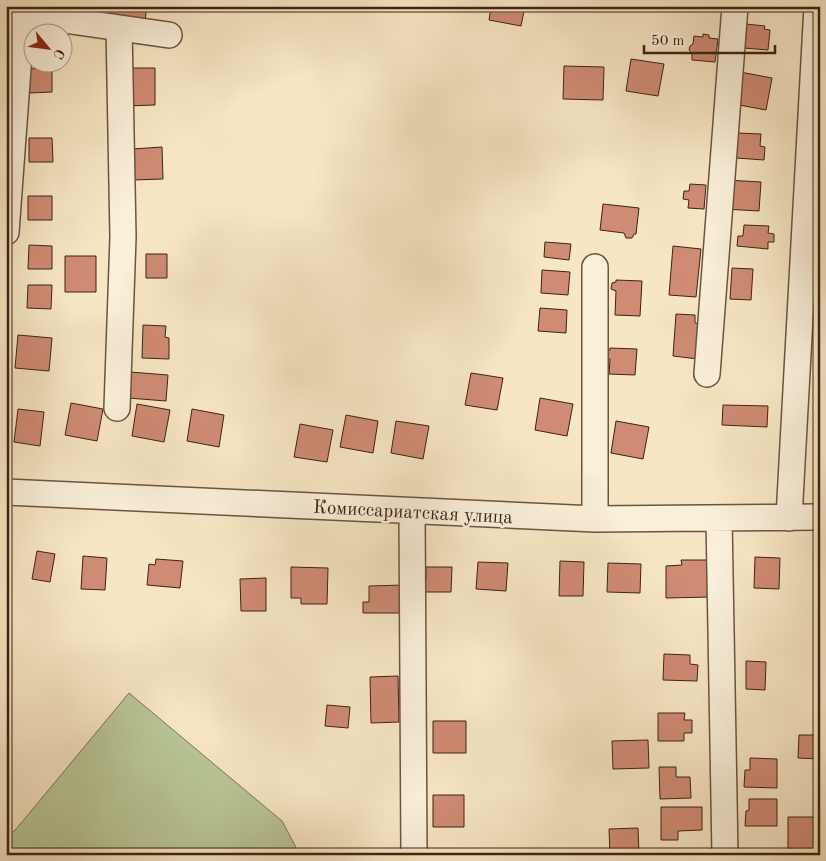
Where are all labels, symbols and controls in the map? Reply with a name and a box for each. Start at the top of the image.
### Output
north arrow [22,22,72,72]
scale bar [644,22,775,54]
text: 50 m [651,34,685,49]
text: С [50,46,67,61]
street label: Комиссариатская улица [313,499,514,528]

